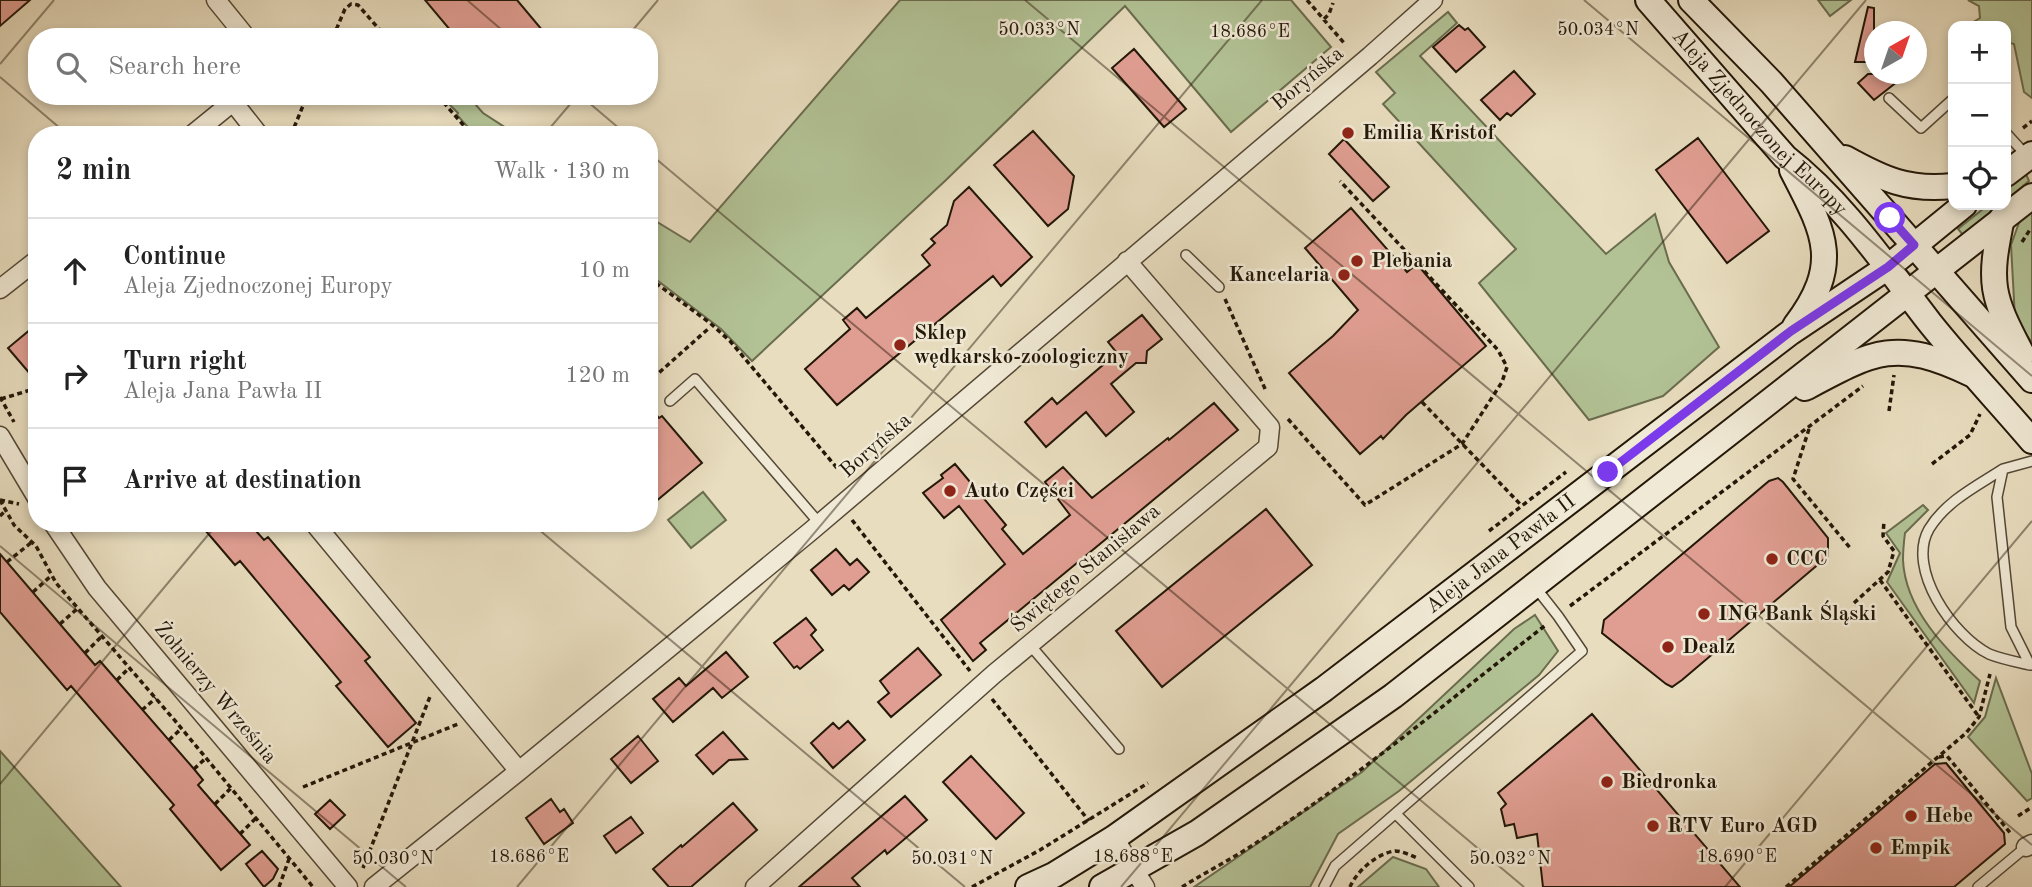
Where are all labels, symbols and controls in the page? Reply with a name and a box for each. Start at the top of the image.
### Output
text: 50.033°N [998,21,1080,39]
text: 50.034°N [1557,21,1639,39]
north arrow [1864,21,1927,84]
map controls [1948,21,2011,210]
button: + [1948,21,2011,84]
text: 18.686°E [1210,23,1290,41]
street label: Aleja Zjednoczonej Europy [1668,25,1851,220]
search box [28,28,658,105]
street label: Boryńska [1268,43,1348,115]
icon: search [52,48,90,86]
text: Search here [108,54,241,80]
button: − [1948,84,2011,147]
place label: Emilia Kristof [1362,123,1496,144]
marker: Emilia Kristof [1340,125,1356,141]
button: locate [1948,147,2011,210]
text: 2 min [56,156,131,186]
text: Walk · 130 m [494,160,630,183]
route start [1874,202,1905,233]
text: Continue [123,244,226,270]
place label: Plebania [1371,251,1453,272]
icon: ahead [56,252,94,290]
marker: Plebania [1349,253,1365,269]
text: 10 m [579,259,630,282]
place label: Kancelaria [1229,265,1330,286]
marker: Kancelaria [1336,267,1352,283]
text: Aleja Zjednoczonej Europy [123,275,393,298]
place label: Sklep wędkarsko-zoologiczny [914,323,1129,368]
marker: Sklep wędkarsko-zoologiczny [892,337,908,353]
text: Turn right [123,349,246,375]
icon: right [56,357,94,395]
text: 120 m [565,364,630,387]
text: Aleja Jana Pawła II [123,380,322,403]
street label: Boryńska [837,410,915,482]
route end [1592,456,1623,487]
icon: arrive [56,462,94,500]
text: Arrive at destination [123,468,362,494]
place label: Auto Części [964,481,1074,502]
marker: Auto Części [942,483,958,499]
street label: Aleja Jana Pawła II [1422,490,1579,618]
street label: Świętego Stanisława [1004,497,1165,637]
place label: CCC [1786,549,1828,570]
marker: CCC [1764,551,1780,567]
place label: ING Bank Śląski [1718,600,1876,625]
marker: ING Bank Śląski [1696,606,1712,622]
street label: Żołnierzy Września [150,616,283,768]
place label: Dealz [1682,637,1735,658]
marker: Dealz [1660,639,1676,655]
place label: Biedronka [1621,772,1717,793]
marker: Biedronka [1599,774,1615,790]
place label: Hebe [1925,806,1973,827]
marker: Hebe [1903,808,1919,824]
place label: RTV Euro AGD [1667,816,1818,837]
marker: RTV Euro AGD [1645,818,1661,834]
place label: Empik [1890,838,1951,859]
marker: Empik [1868,840,1884,856]
text: 18.686°E [489,848,569,866]
text: 18.688°E [1093,848,1173,866]
text: 18.690°E [1697,848,1777,866]
text: 50.030°N [352,850,434,868]
text: 50.031°N [911,850,993,868]
text: 50.032°N [1469,850,1551,868]

